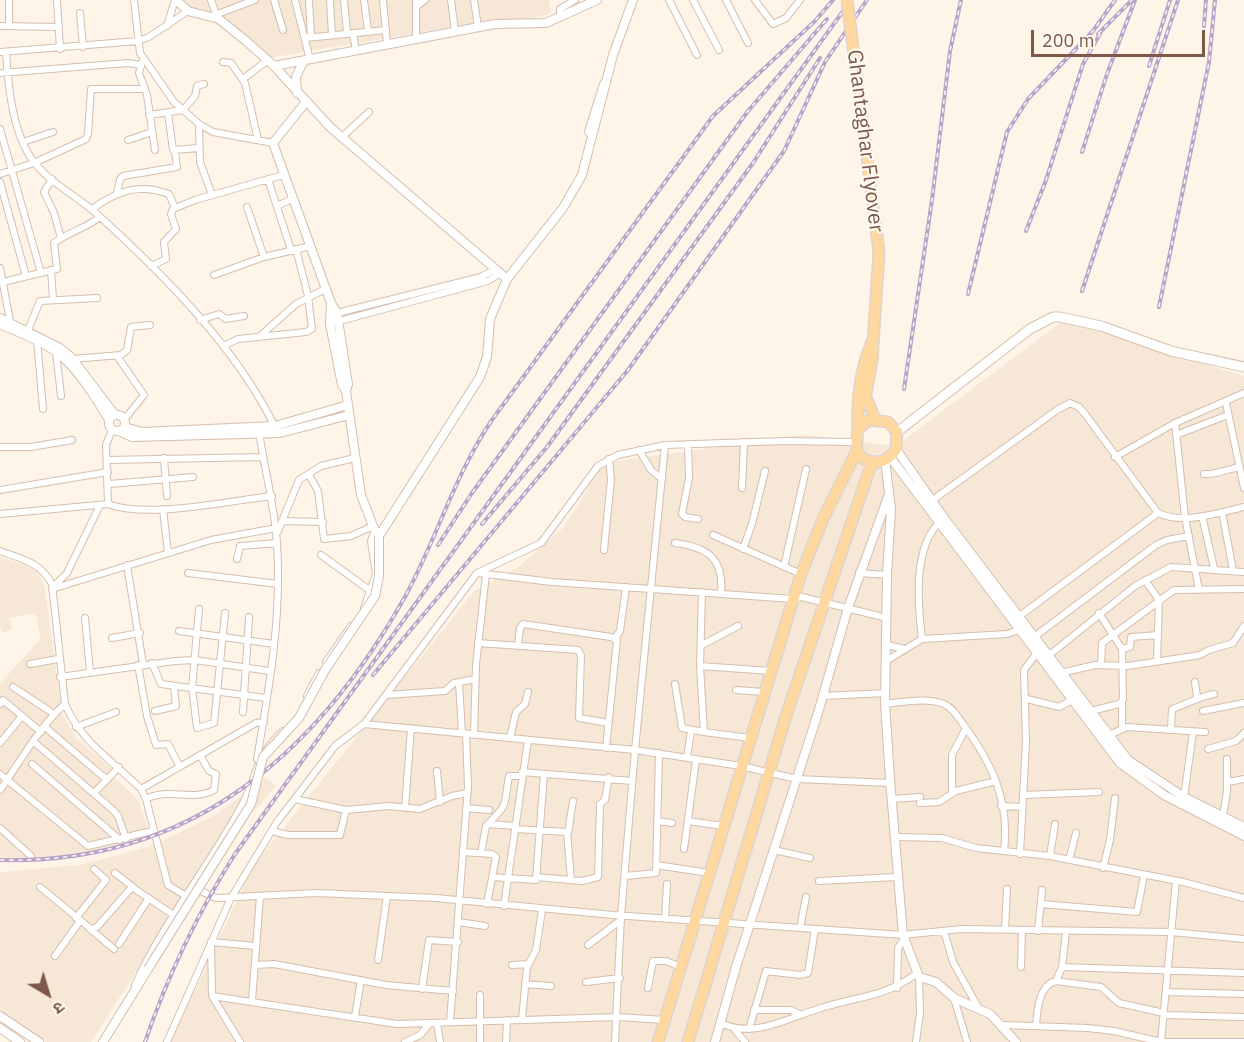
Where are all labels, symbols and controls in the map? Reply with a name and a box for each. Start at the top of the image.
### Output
scale bar [1034,18,1208,56]
text: 200 m [1042,29,1094,52]
street label: Ghantaghar Flyover [841,48,889,234]
north arrow [18,964,78,1024]
text: उ [49,997,69,1019]

